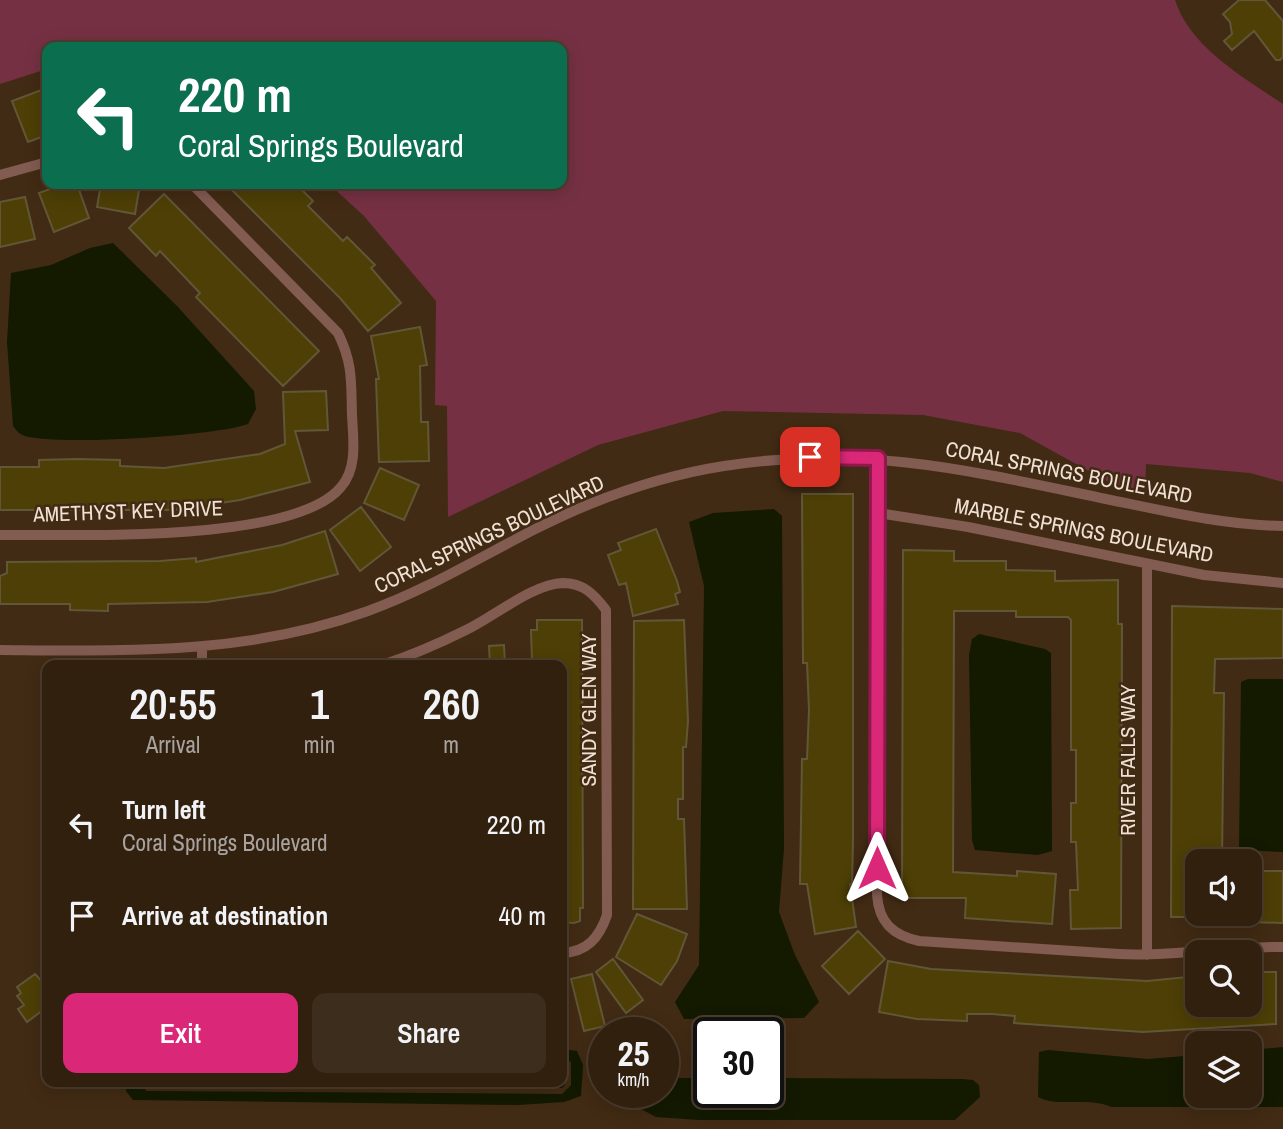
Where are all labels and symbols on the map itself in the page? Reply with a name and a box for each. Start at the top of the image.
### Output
pin [780,427,840,487]
street label: CORAL SPRINGS BOULEVARD [943,434,1195,510]
street label: CORAL SPRINGS BOULEVARD [369,468,609,600]
street label: MARBLE SPRINGS BOULEVARD [952,491,1216,569]
street label: AMETHYST KEY DRIVE [32,493,223,529]
street label: SANDY GLEN WAY [574,633,603,786]
street label: RIVER FALLS WAY [1113,684,1142,836]
position arrow [840,831,914,905]
speed limit sign: 30 [693,1017,784,1108]

